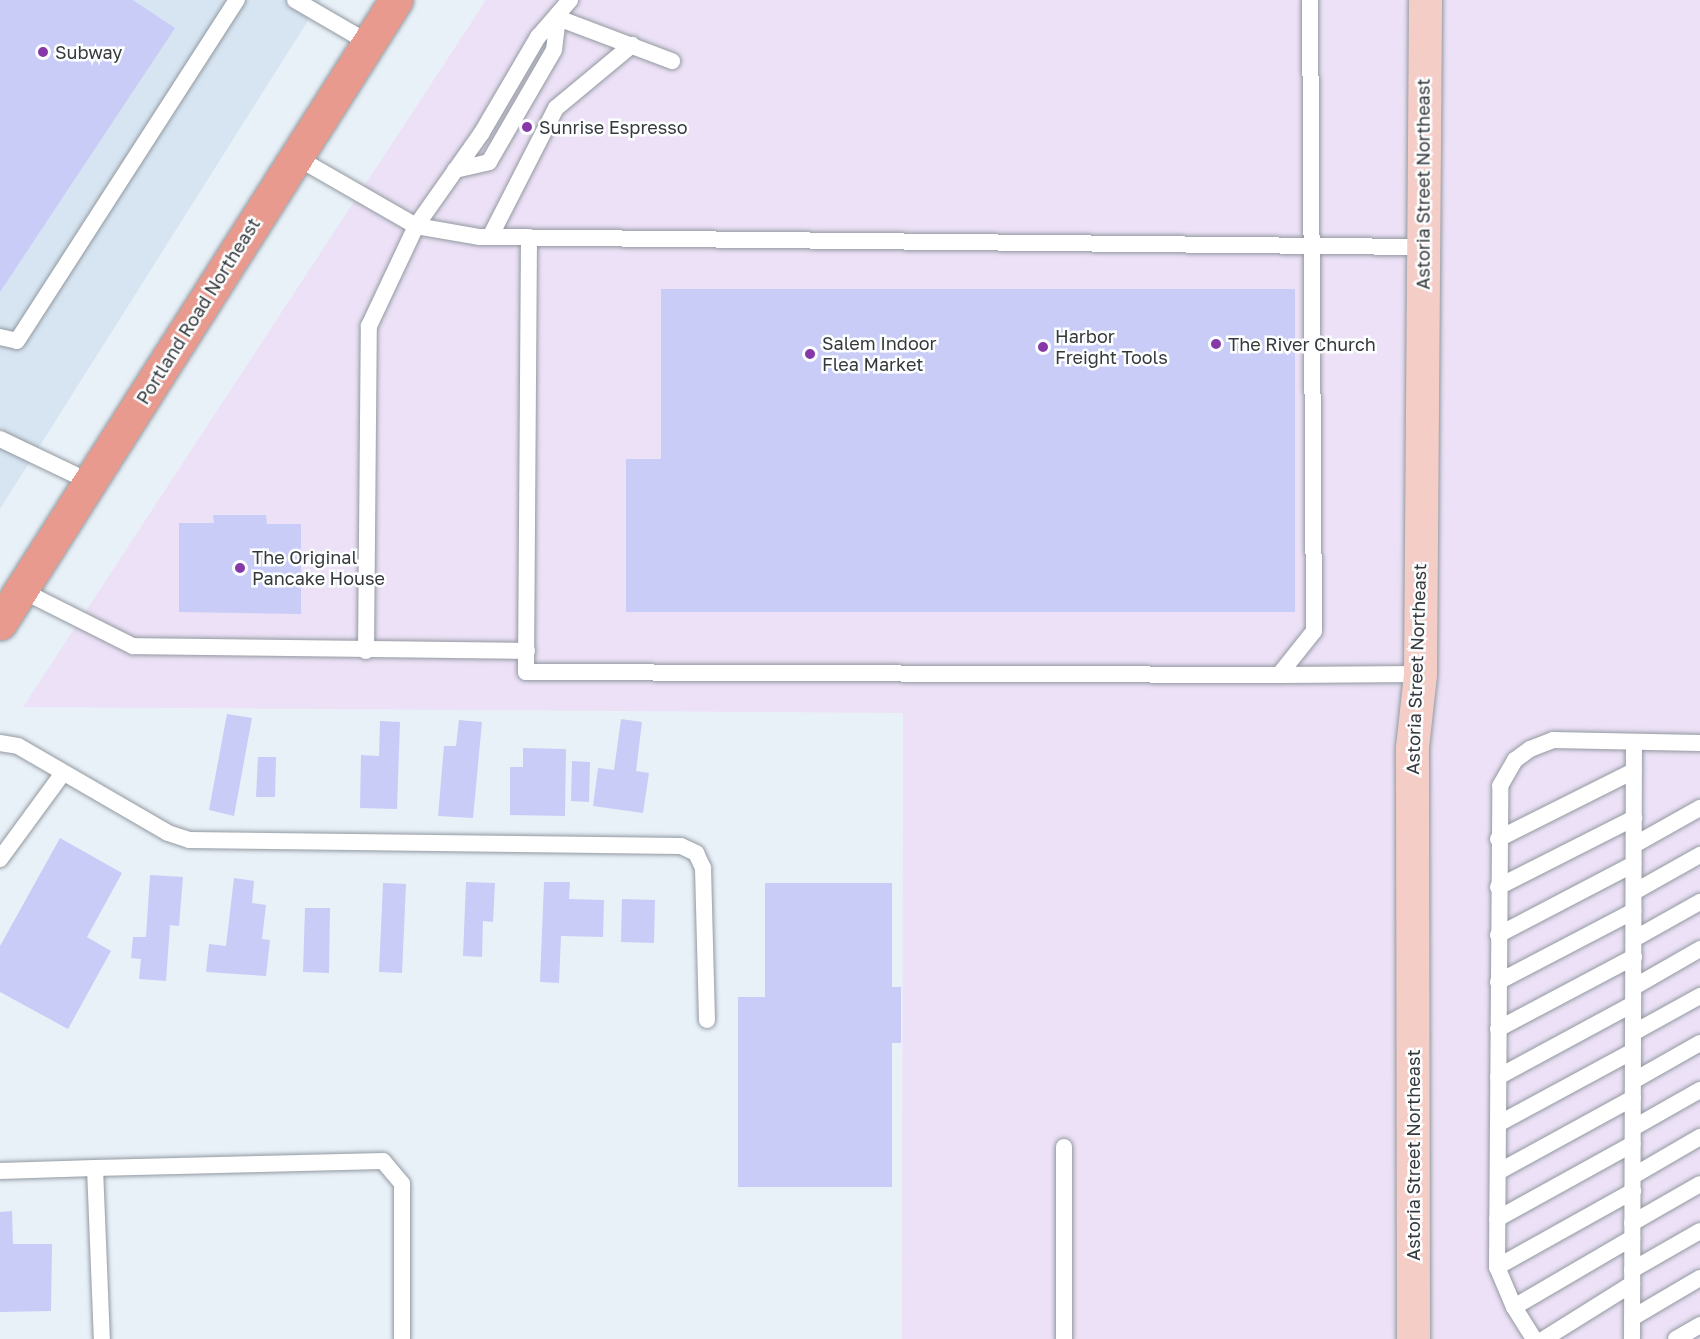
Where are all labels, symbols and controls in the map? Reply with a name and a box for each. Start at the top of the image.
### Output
place label: Subway [55,41,122,63]
marker: Subway [36,45,50,59]
street label: Astoria Street Northeast [1412,78,1434,290]
place label: Sunrise Espresso [539,116,688,138]
marker: Sunrise Espresso [520,120,534,134]
street label: Portland Road Northeast [132,214,264,408]
place label: Harbor Freight Tools [1055,326,1168,368]
place label: Salem Indoor Flea Market [822,333,937,376]
place label: The River Church [1228,333,1376,355]
marker: The River Church [1209,337,1223,351]
marker: Harbor Freight Tools [1036,340,1050,354]
marker: Salem Indoor Flea Market [803,347,817,361]
place label: The Original Pancake House [252,547,385,590]
marker: The Original Pancake House [233,561,247,575]
street label: Astoria Street Northeast [1402,563,1430,775]
street label: Astoria Street Northeast [1402,1049,1424,1261]

